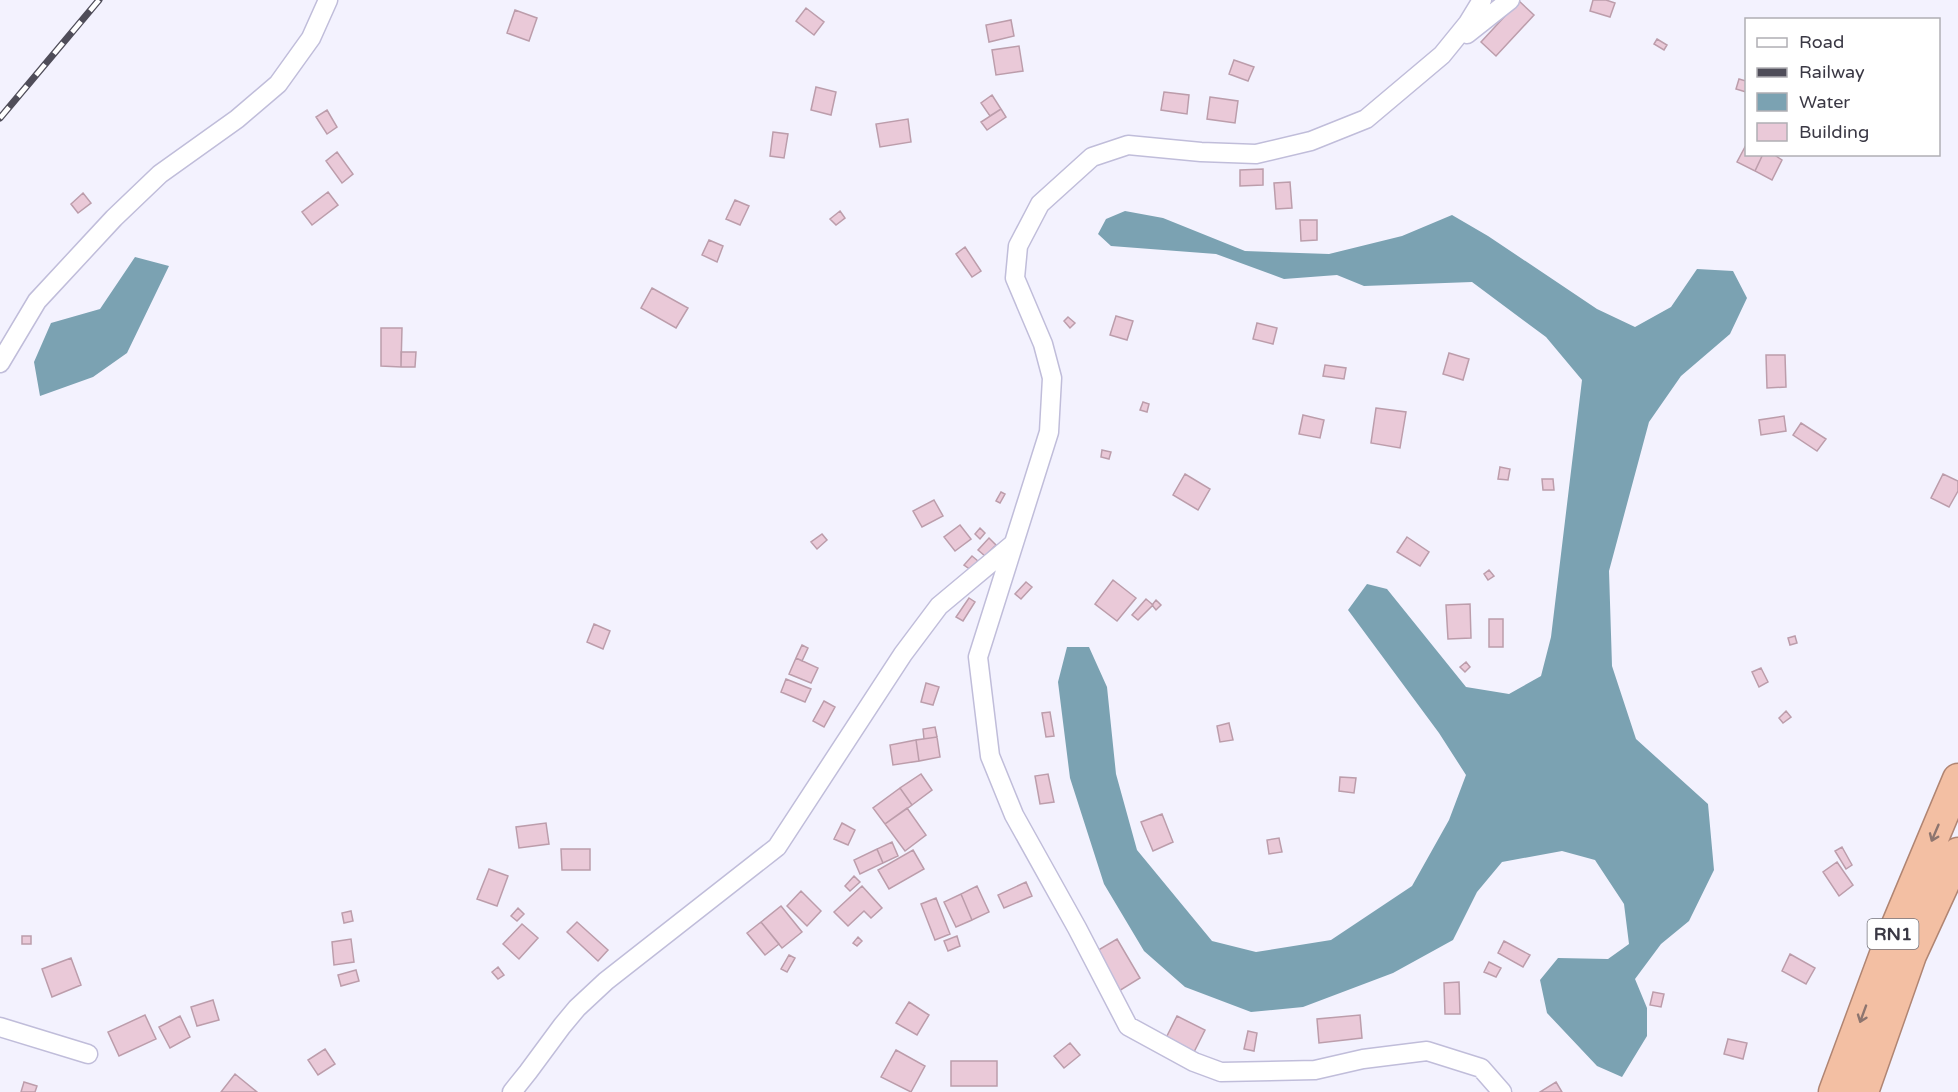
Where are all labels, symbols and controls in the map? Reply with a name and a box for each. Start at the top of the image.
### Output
legend [1745,18,1940,156]
text: Road [1799,31,1844,53]
text: Railway [1799,61,1865,83]
text: Water [1799,91,1850,113]
text: Building [1799,121,1869,143]
one-way arrow [1929,823,1940,842]
road number: RN1 [1868,919,1918,949]
one-way arrow [1856,1004,1867,1023]

